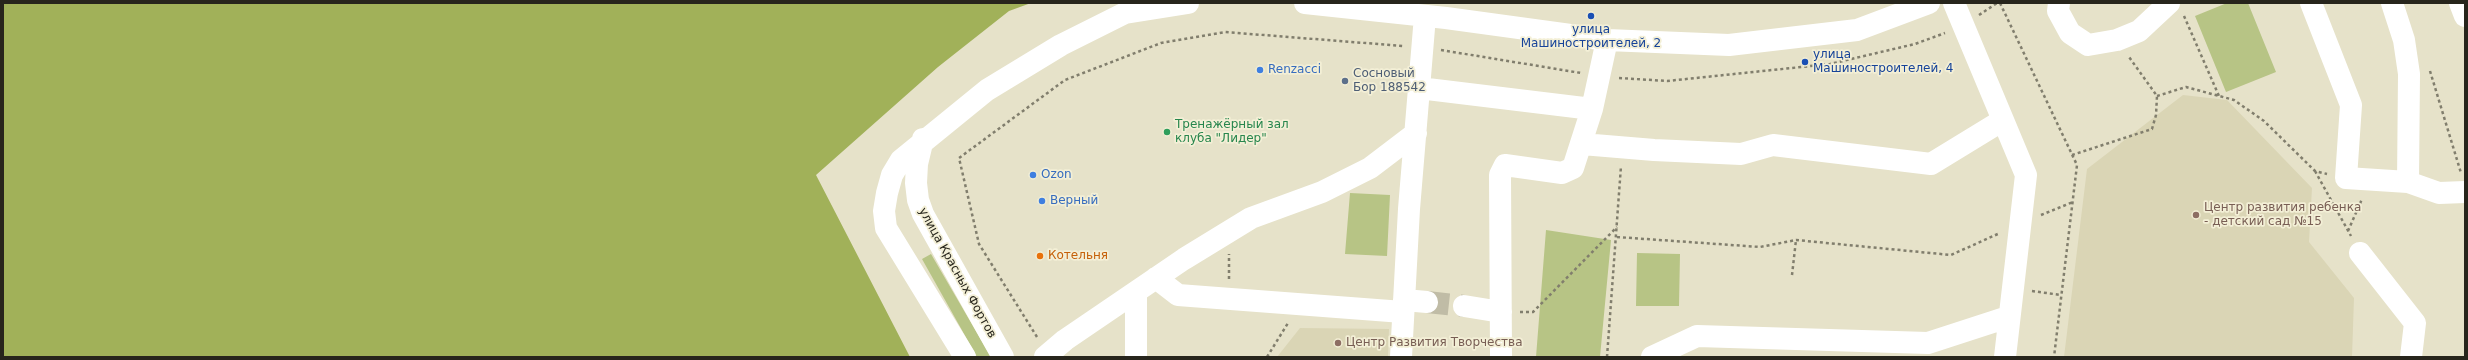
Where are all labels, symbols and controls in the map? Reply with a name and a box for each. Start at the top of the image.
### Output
marker: улица Машиностроителей, 2 [1586,11,1596,21]
place label: улица Машиностроителей, 2 [1521,23,1661,51]
place label: улица Машиностроителей, 4 [1813,48,1954,76]
marker: улица Машиностроителей, 4 [1800,57,1810,67]
place label: Renzacci [1268,63,1321,77]
marker: Renzacci [1255,65,1265,75]
place label: Сосновый Бор 188542 [1353,67,1426,95]
marker: Сосновый Бор 188542 [1340,76,1350,86]
place label: Тренажёрный зал клуба "Лидер" [1175,118,1289,146]
marker: Тренажёрный зал клуба "Лидер" [1162,127,1172,137]
place label: Ozon [1041,168,1072,182]
marker: Ozon [1028,170,1038,180]
place label: Верный [1050,194,1098,208]
marker: Верный [1037,196,1047,206]
place label: Центр развития ребенка - детский сад №15 [2204,201,2361,229]
street label: улица Красных Фортов [915,205,999,341]
marker: Центр развития ребенка - детский сад №15 [2191,210,2201,220]
place label: Котельня [1048,249,1108,263]
marker: Котельня [1035,251,1045,261]
place label: Центр Развития Творчества [1346,336,1522,350]
marker: Центр Развития Творчества [1333,338,1343,348]

